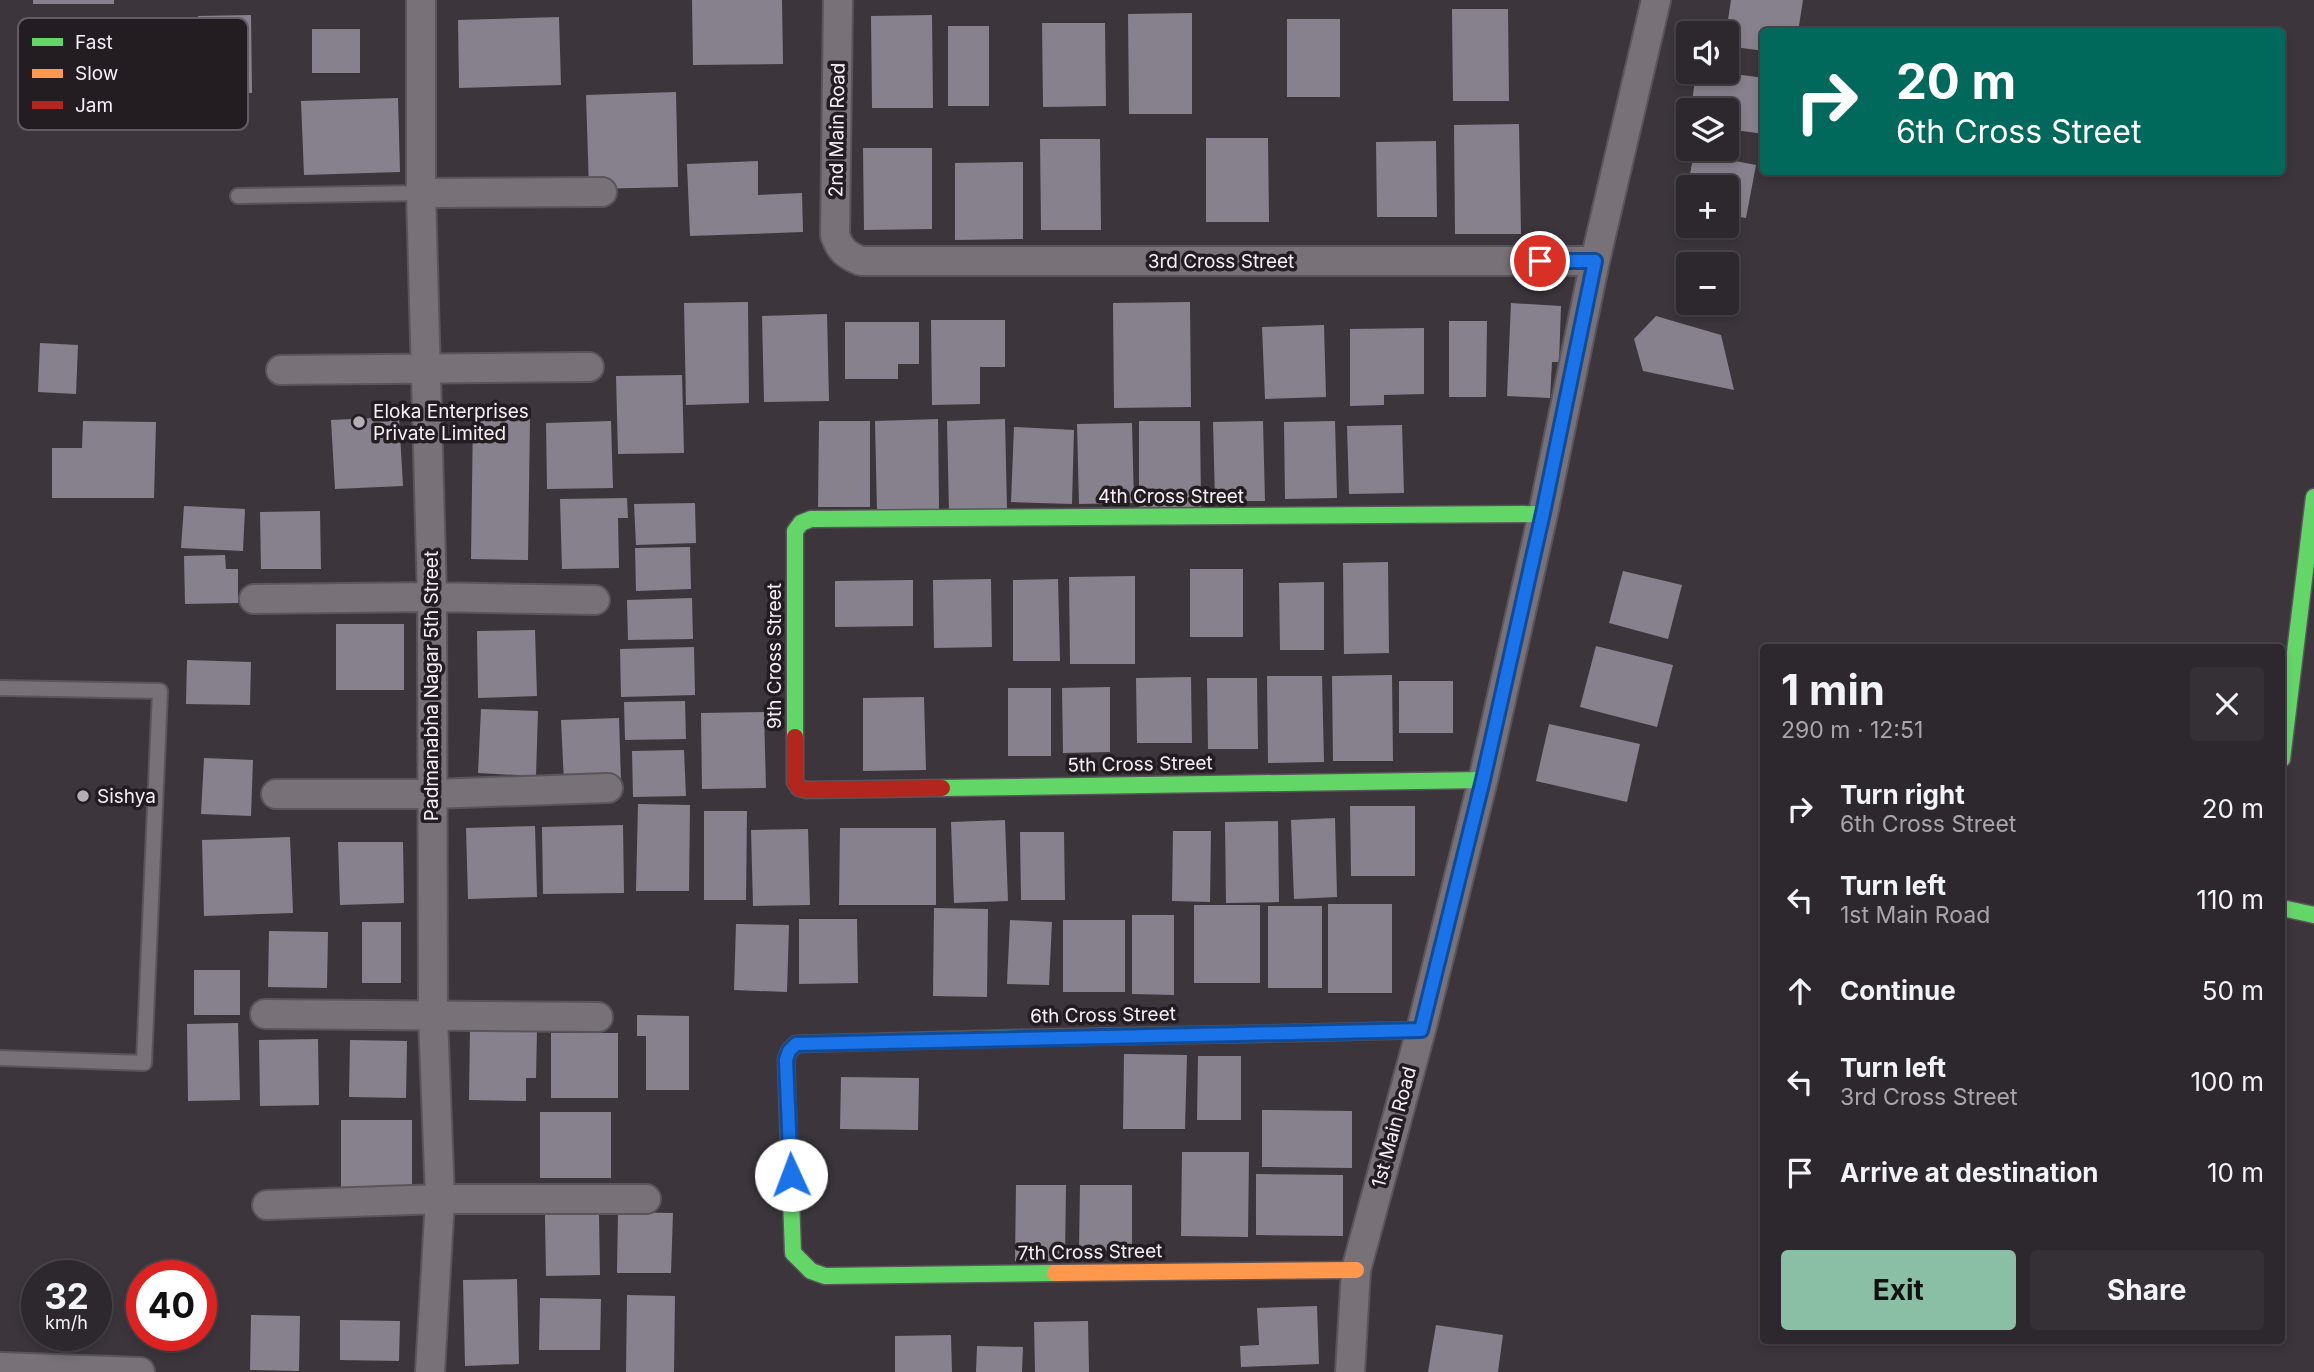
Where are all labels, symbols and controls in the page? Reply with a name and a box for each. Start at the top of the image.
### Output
legend [18,18,248,130]
map controls [1676,21,1739,315]
button: sound [1676,21,1739,84]
text: Fast [75,31,113,54]
text: 20 m [1896,52,2016,111]
icon: right [1781,56,1872,147]
text: Slow [75,62,118,85]
street label: 2nd Main Road [824,62,850,198]
text: Jam [75,94,113,117]
button: layers [1676,98,1739,161]
text: 6th Cross Street [1896,112,2141,151]
button: + [1676,175,1739,238]
pin [1510,231,1570,291]
icon: arrive [1521,242,1559,280]
street label: 3rd Cross Street [1148,250,1294,273]
button: − [1676,252,1739,315]
place label: Eloka Enterprises Private Limited [373,400,529,445]
marker: Eloka Enterprises Private Limited [351,414,367,430]
street label: 4th Cross Street [1098,485,1244,508]
street label: Padmanabha Nagar 5th Street [420,551,443,821]
street label: 9th Cross Street [763,583,786,729]
text: 1 min [1781,664,1885,715]
button: close [2190,667,2264,741]
text: 290 m · 12:51 [1781,716,1923,744]
street label: 5th Cross Street [1067,751,1213,777]
text: Turn right [1840,779,1965,810]
place label: Sishya [97,785,156,808]
marker: Sishya [75,788,91,804]
icon: right [1781,790,1819,828]
text: 20 m [2202,793,2264,824]
text: 6th Cross Street [1840,810,2016,838]
text: Turn left [1840,870,1946,901]
icon: left [1781,881,1819,919]
text: 110 m [2196,884,2264,915]
text: 1st Main Road [1840,901,1990,929]
icon: ahead [1781,972,1819,1010]
text: Continue [1840,975,1956,1006]
text: 50 m [2202,975,2264,1006]
street label: 6th Cross Street [1030,1002,1176,1028]
text: Turn left [1840,1052,1946,1083]
icon: left [1781,1063,1819,1101]
street label: 1st Main Road [1367,1064,1421,1190]
text: 100 m [2191,1066,2264,1097]
text: 3rd Cross Street [1840,1083,2018,1111]
position arrow [754,1138,828,1212]
icon: arrive [1781,1154,1819,1192]
text: Arrive at destination [1840,1157,2099,1188]
text: 10 m [2207,1157,2264,1188]
street label: 7th Cross Street [1017,1239,1163,1265]
button: Exit [1781,1250,2016,1330]
button: Share [2030,1250,2264,1330]
speed limit sign: 40 [126,1260,217,1351]
text: 32 [44,1275,89,1317]
text: km/h [45,1312,88,1333]

